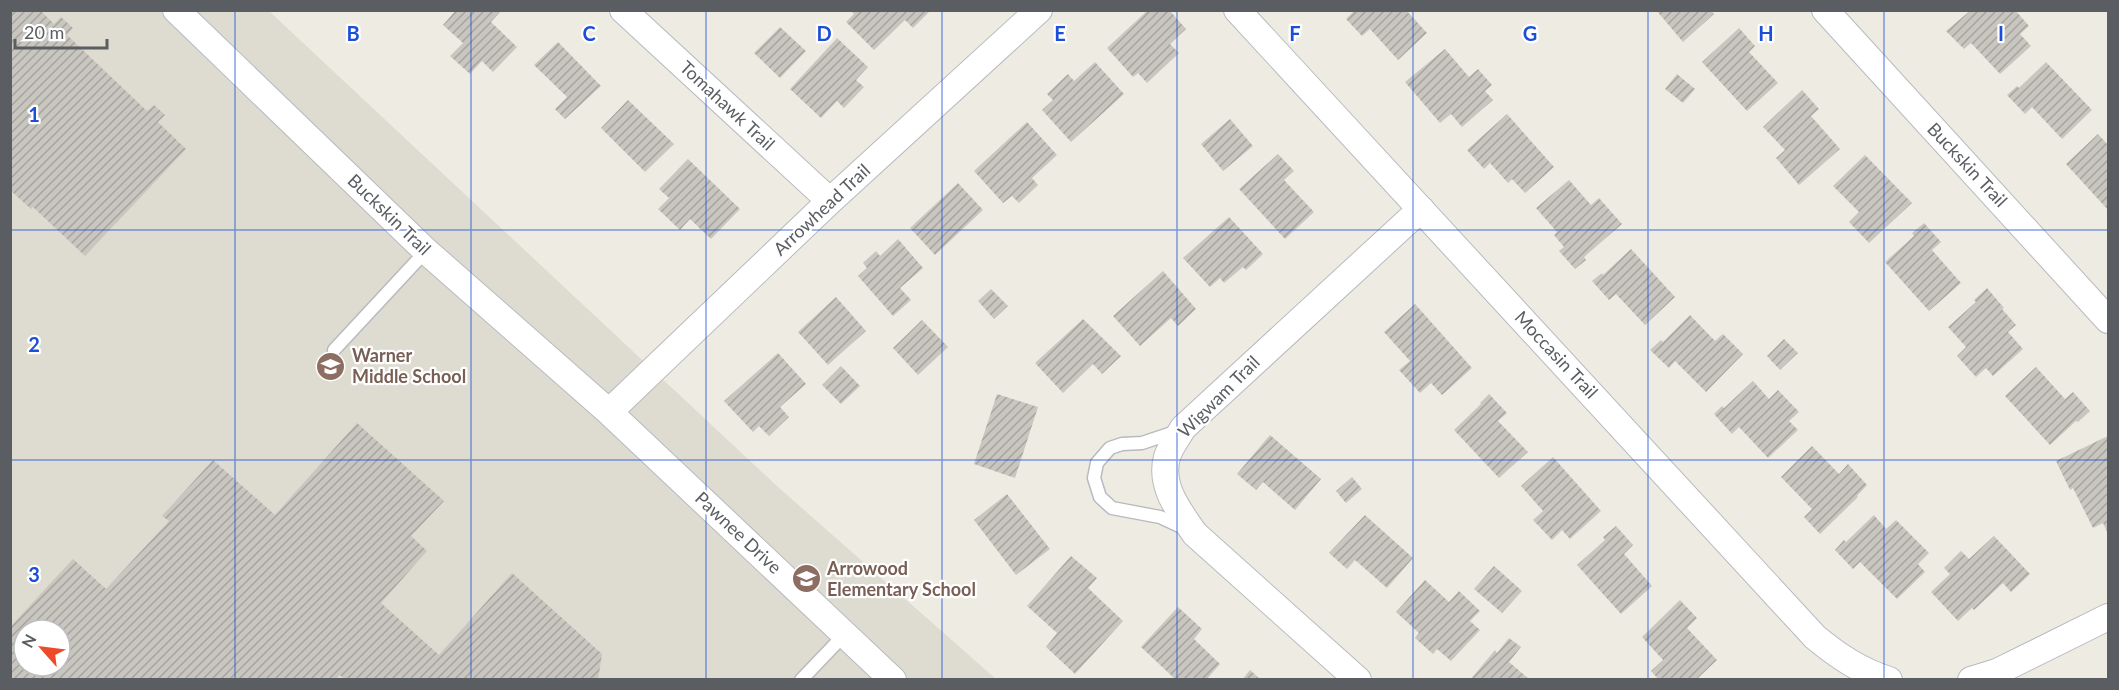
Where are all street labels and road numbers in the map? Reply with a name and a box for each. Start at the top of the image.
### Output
street label: Tomahawk Trail [676,56,780,155]
street label: Buckskin Trail [1923,118,2012,211]
street label: Arrowhead Trail [768,159,874,260]
street label: Buckskin Trail [344,169,436,259]
street label: Moccasin Trail [1511,306,1603,403]
street label: Wigwam Trail [1173,351,1264,442]
street label: Pawnee Drive [691,487,786,578]

